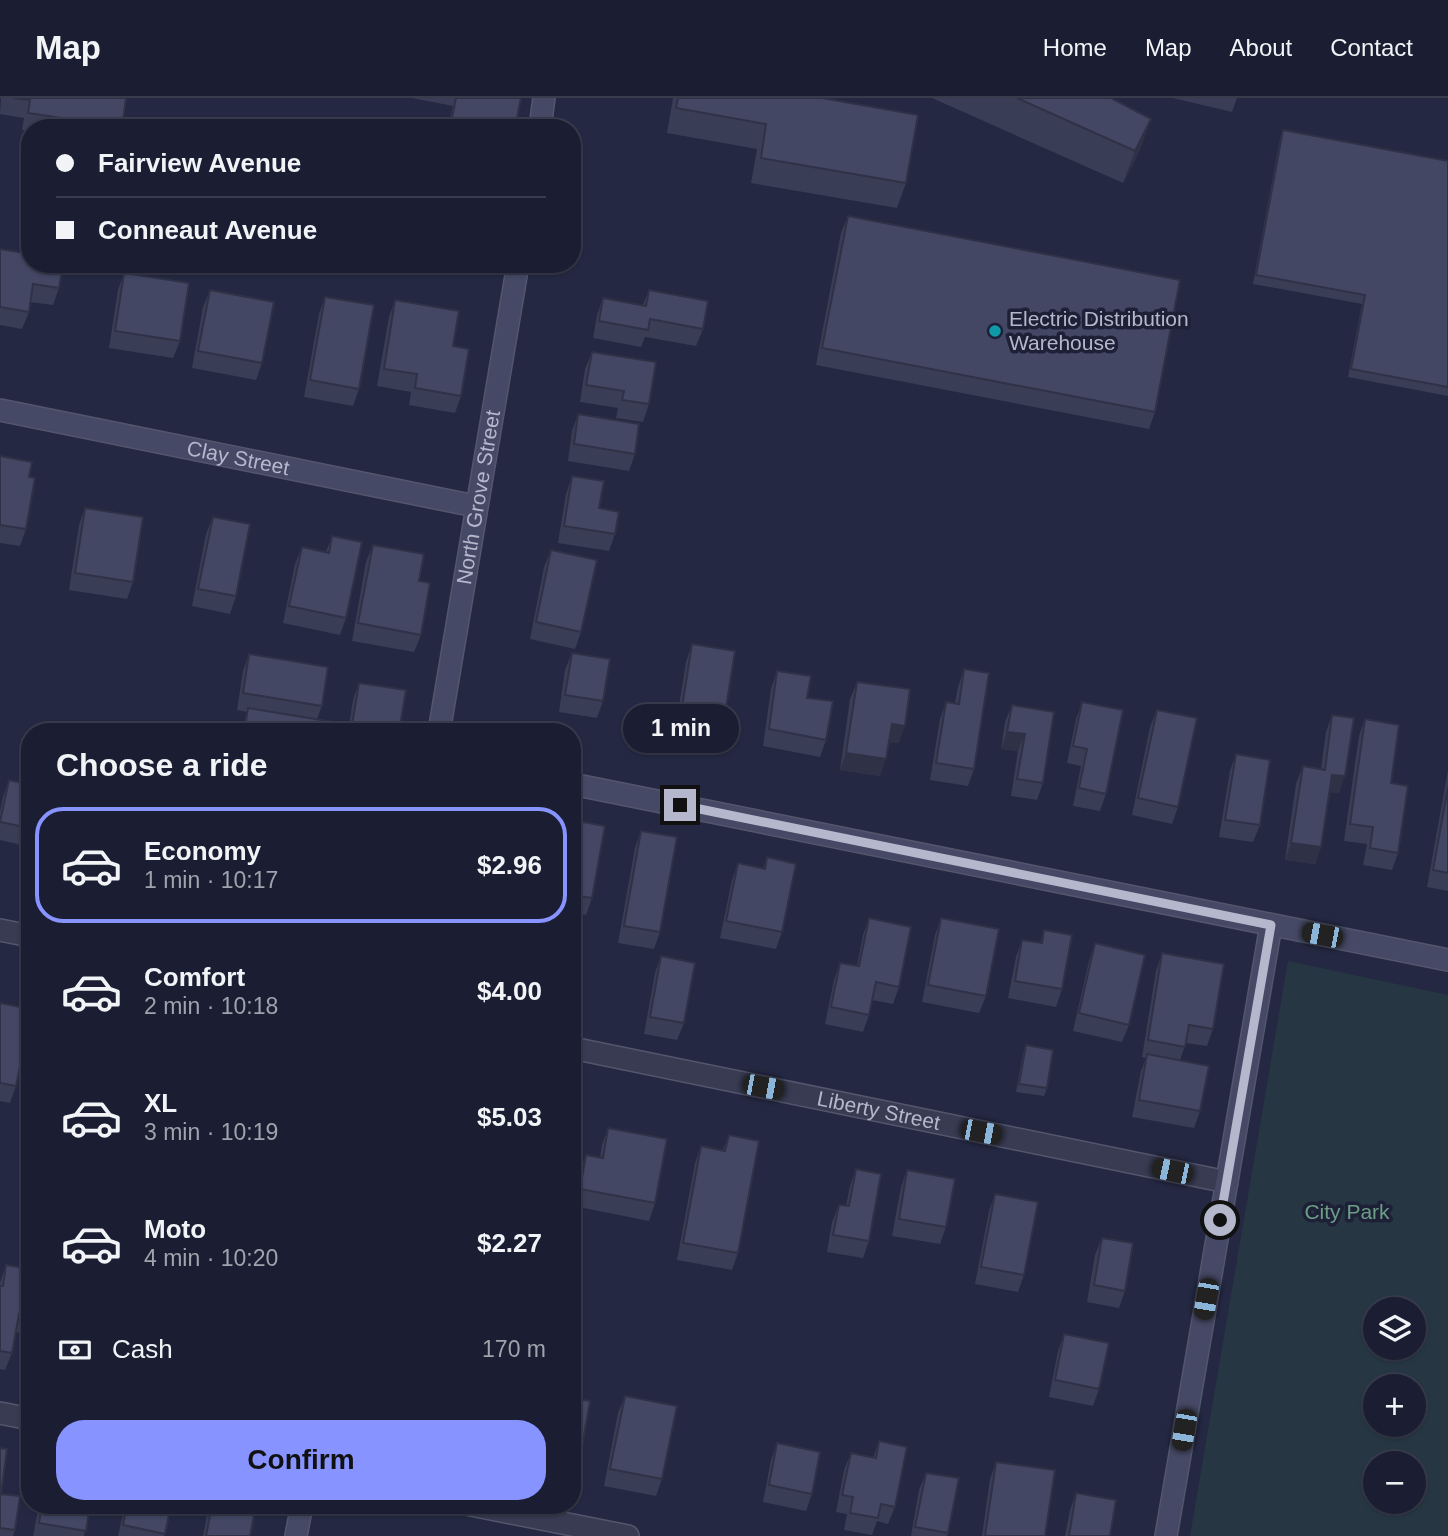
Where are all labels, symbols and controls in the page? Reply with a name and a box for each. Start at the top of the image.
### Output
text: Map [35,29,101,66]
text: Home [1043,34,1107,61]
text: Map [1145,34,1192,61]
text: About [1230,34,1292,61]
text: Contact [1330,34,1413,61]
text: Fairview Avenue [98,148,301,178]
text: Conneaut Avenue [98,215,317,245]
place label: Electric Distribution Warehouse [1009,307,1189,354]
marker: Electric Distribution Warehouse [987,323,1003,339]
street label: North Grove Street [452,408,504,586]
street label: Clay Street [185,436,292,479]
callout: 1 min [622,704,738,752]
text: 1 min [651,715,711,741]
text: Choose a ride [56,747,268,783]
route end [664,789,696,821]
icon: car [60,834,123,897]
text: Economy [144,836,261,866]
text: $2.96 [477,850,542,880]
text: 1 min · 10:17 [144,867,278,893]
car [1300,921,1345,949]
icon: car [60,960,123,1023]
text: Comfort [144,962,245,992]
text: $4.00 [477,976,542,1006]
text: 2 min · 10:18 [144,993,278,1019]
car [741,1073,786,1101]
icon: car [60,1086,123,1149]
street label: Liberty Street [815,1086,942,1134]
text: XL [144,1088,177,1118]
text: $5.03 [477,1102,542,1132]
car [959,1118,1004,1146]
text: 3 min · 10:19 [144,1119,278,1145]
car [1150,1156,1195,1186]
park label: City Park [1304,1200,1390,1223]
route start [1204,1204,1236,1236]
icon: car [60,1212,123,1275]
text: Moto [144,1214,206,1244]
text: $2.27 [477,1228,542,1258]
text: 4 min · 10:20 [144,1245,278,1271]
car [1193,1276,1220,1322]
map controls [1363,1297,1426,1514]
button: layers [1363,1297,1426,1360]
icon: cash [56,1331,94,1369]
text: Cash [112,1334,173,1364]
text: 170 m [482,1336,546,1362]
button: + [1363,1374,1426,1437]
car [1171,1407,1198,1453]
button: Confirm [56,1420,546,1500]
button: − [1363,1451,1426,1514]

